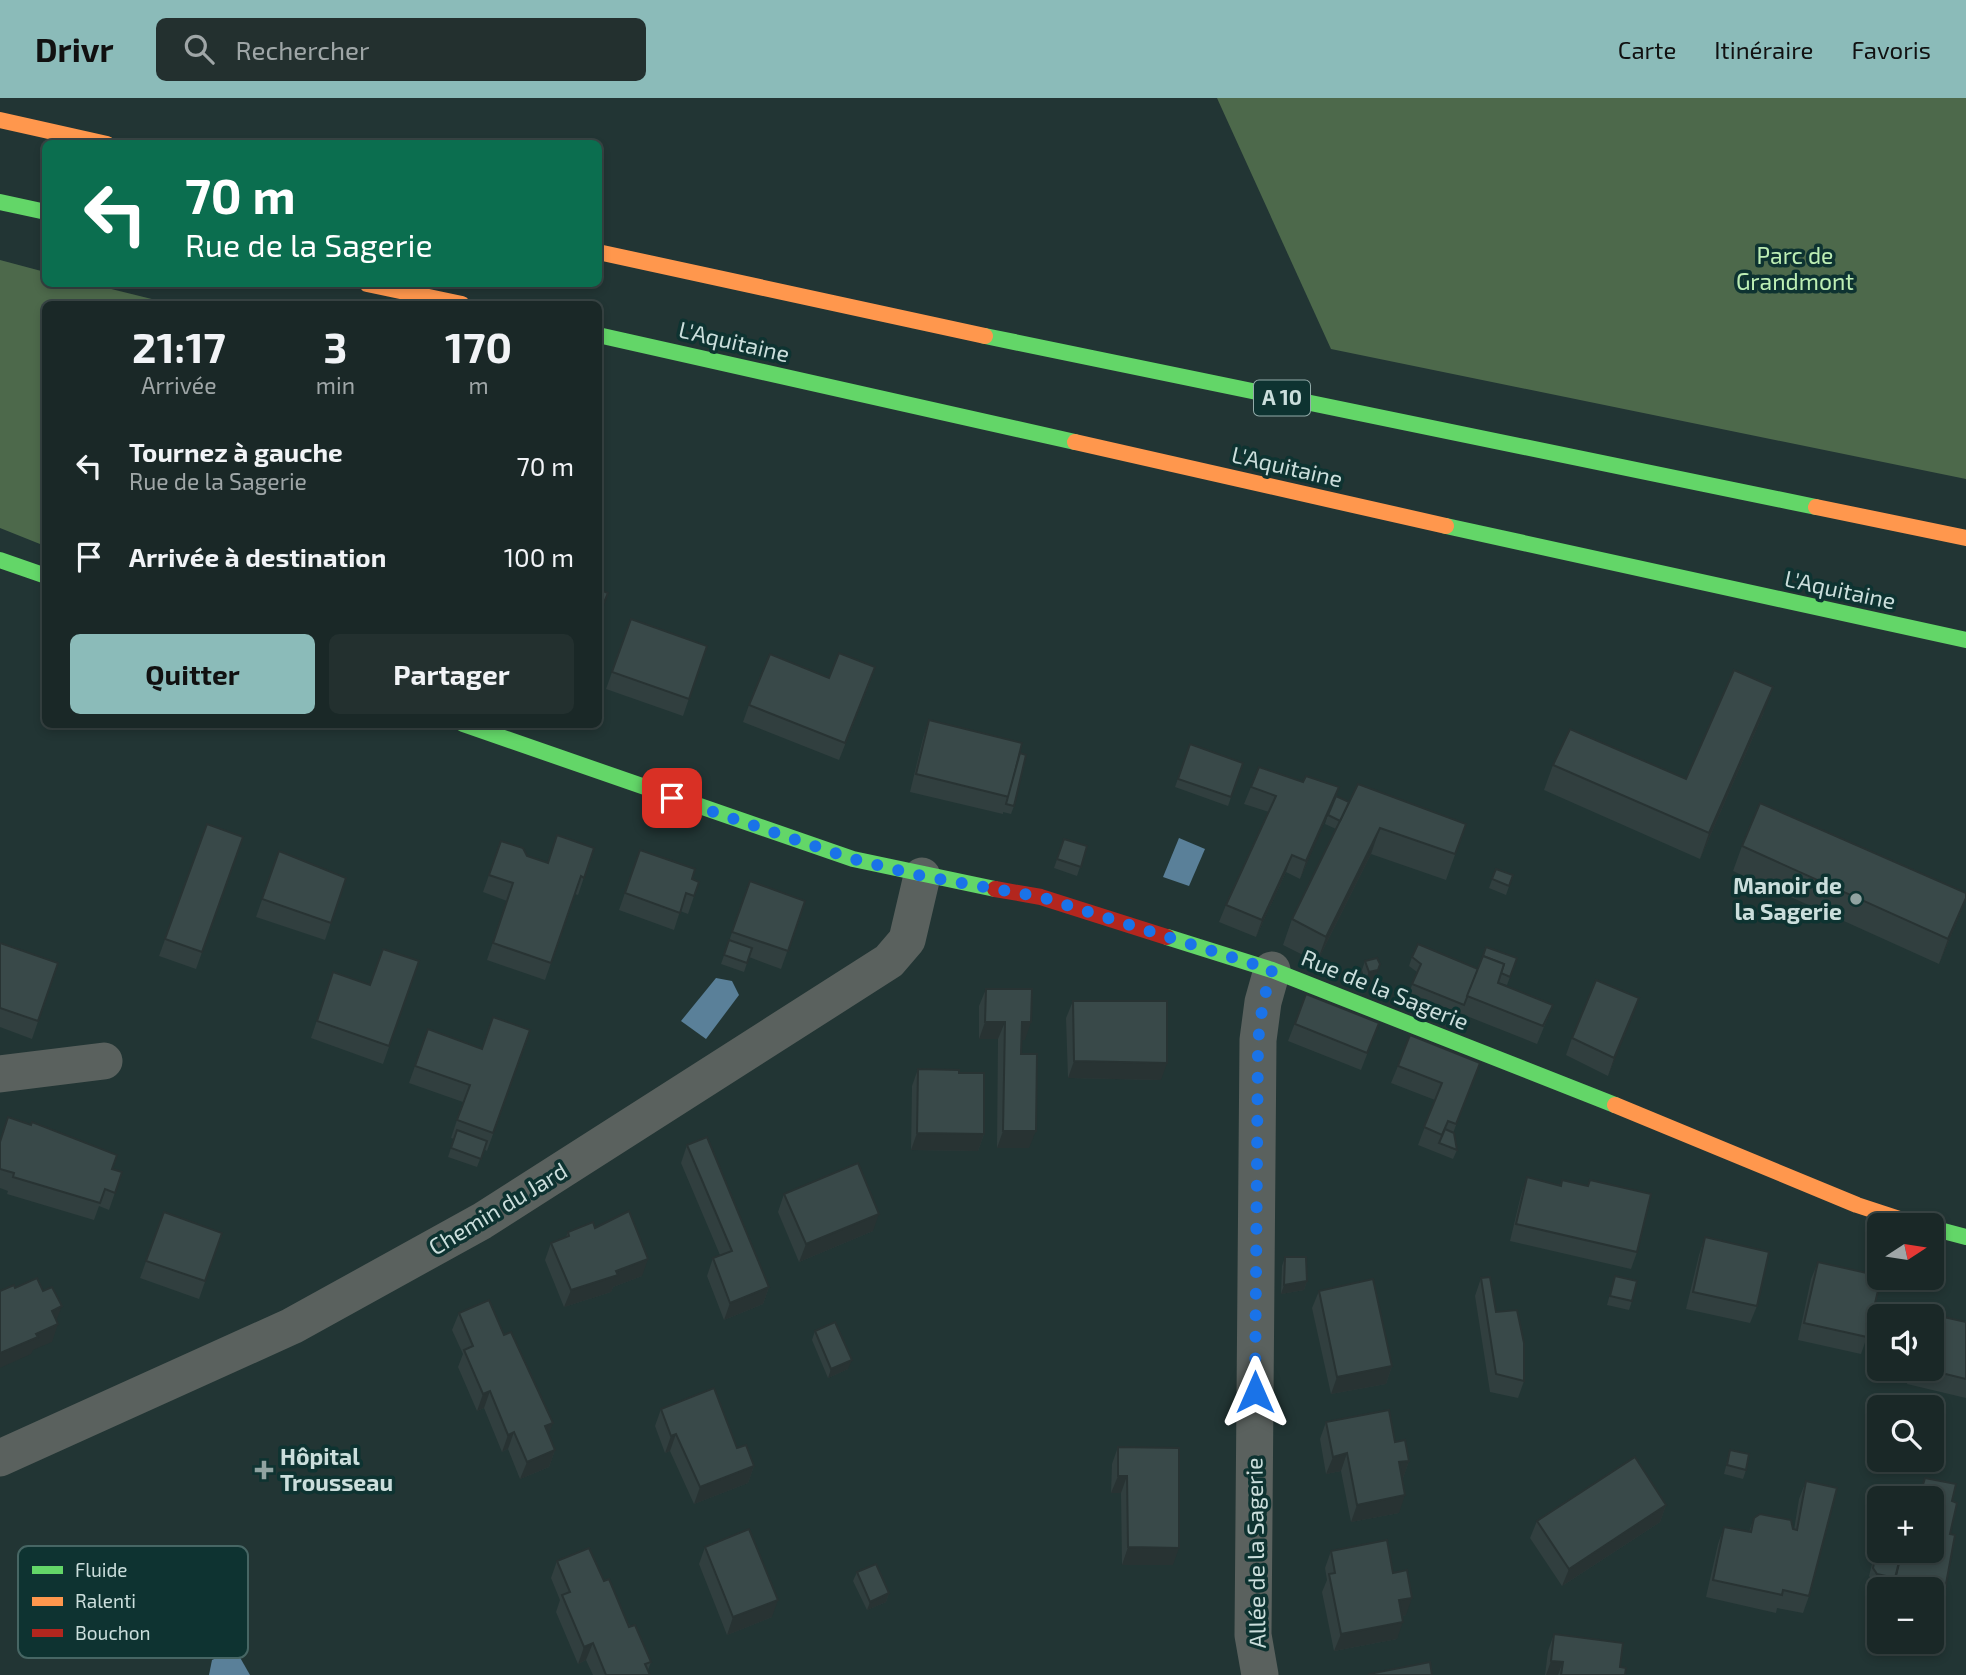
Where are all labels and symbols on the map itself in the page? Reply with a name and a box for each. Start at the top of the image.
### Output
park label: Parc de Grandmont [1736,241,1854,295]
street label: L'Aquitaine [676,315,792,367]
road number: A 10 [1254,380,1310,416]
street label: L'Aquitaine [1229,440,1345,492]
street label: L'Aquitaine [1782,564,1898,614]
pin [642,768,702,828]
place label: Manoir de la Sagerie [1733,871,1842,925]
marker: Manoir de la Sagerie [1848,891,1864,907]
street label: Rue de la Sagerie [1298,943,1473,1035]
street label: Chemin du Jard [423,1156,572,1261]
north arrow [1867,1213,1944,1290]
position arrow [1218,1355,1292,1429]
place label: Hôpital Trousseau [280,1442,393,1496]
street label: Allée de la Sagerie [1239,1457,1271,1649]
marker: Hôpital Trousseau [254,1460,274,1480]
legend [18,1546,248,1658]
text: Fluide [75,1558,128,1581]
text: Ralenti [75,1589,136,1612]
text: Bouchon [75,1621,151,1644]

